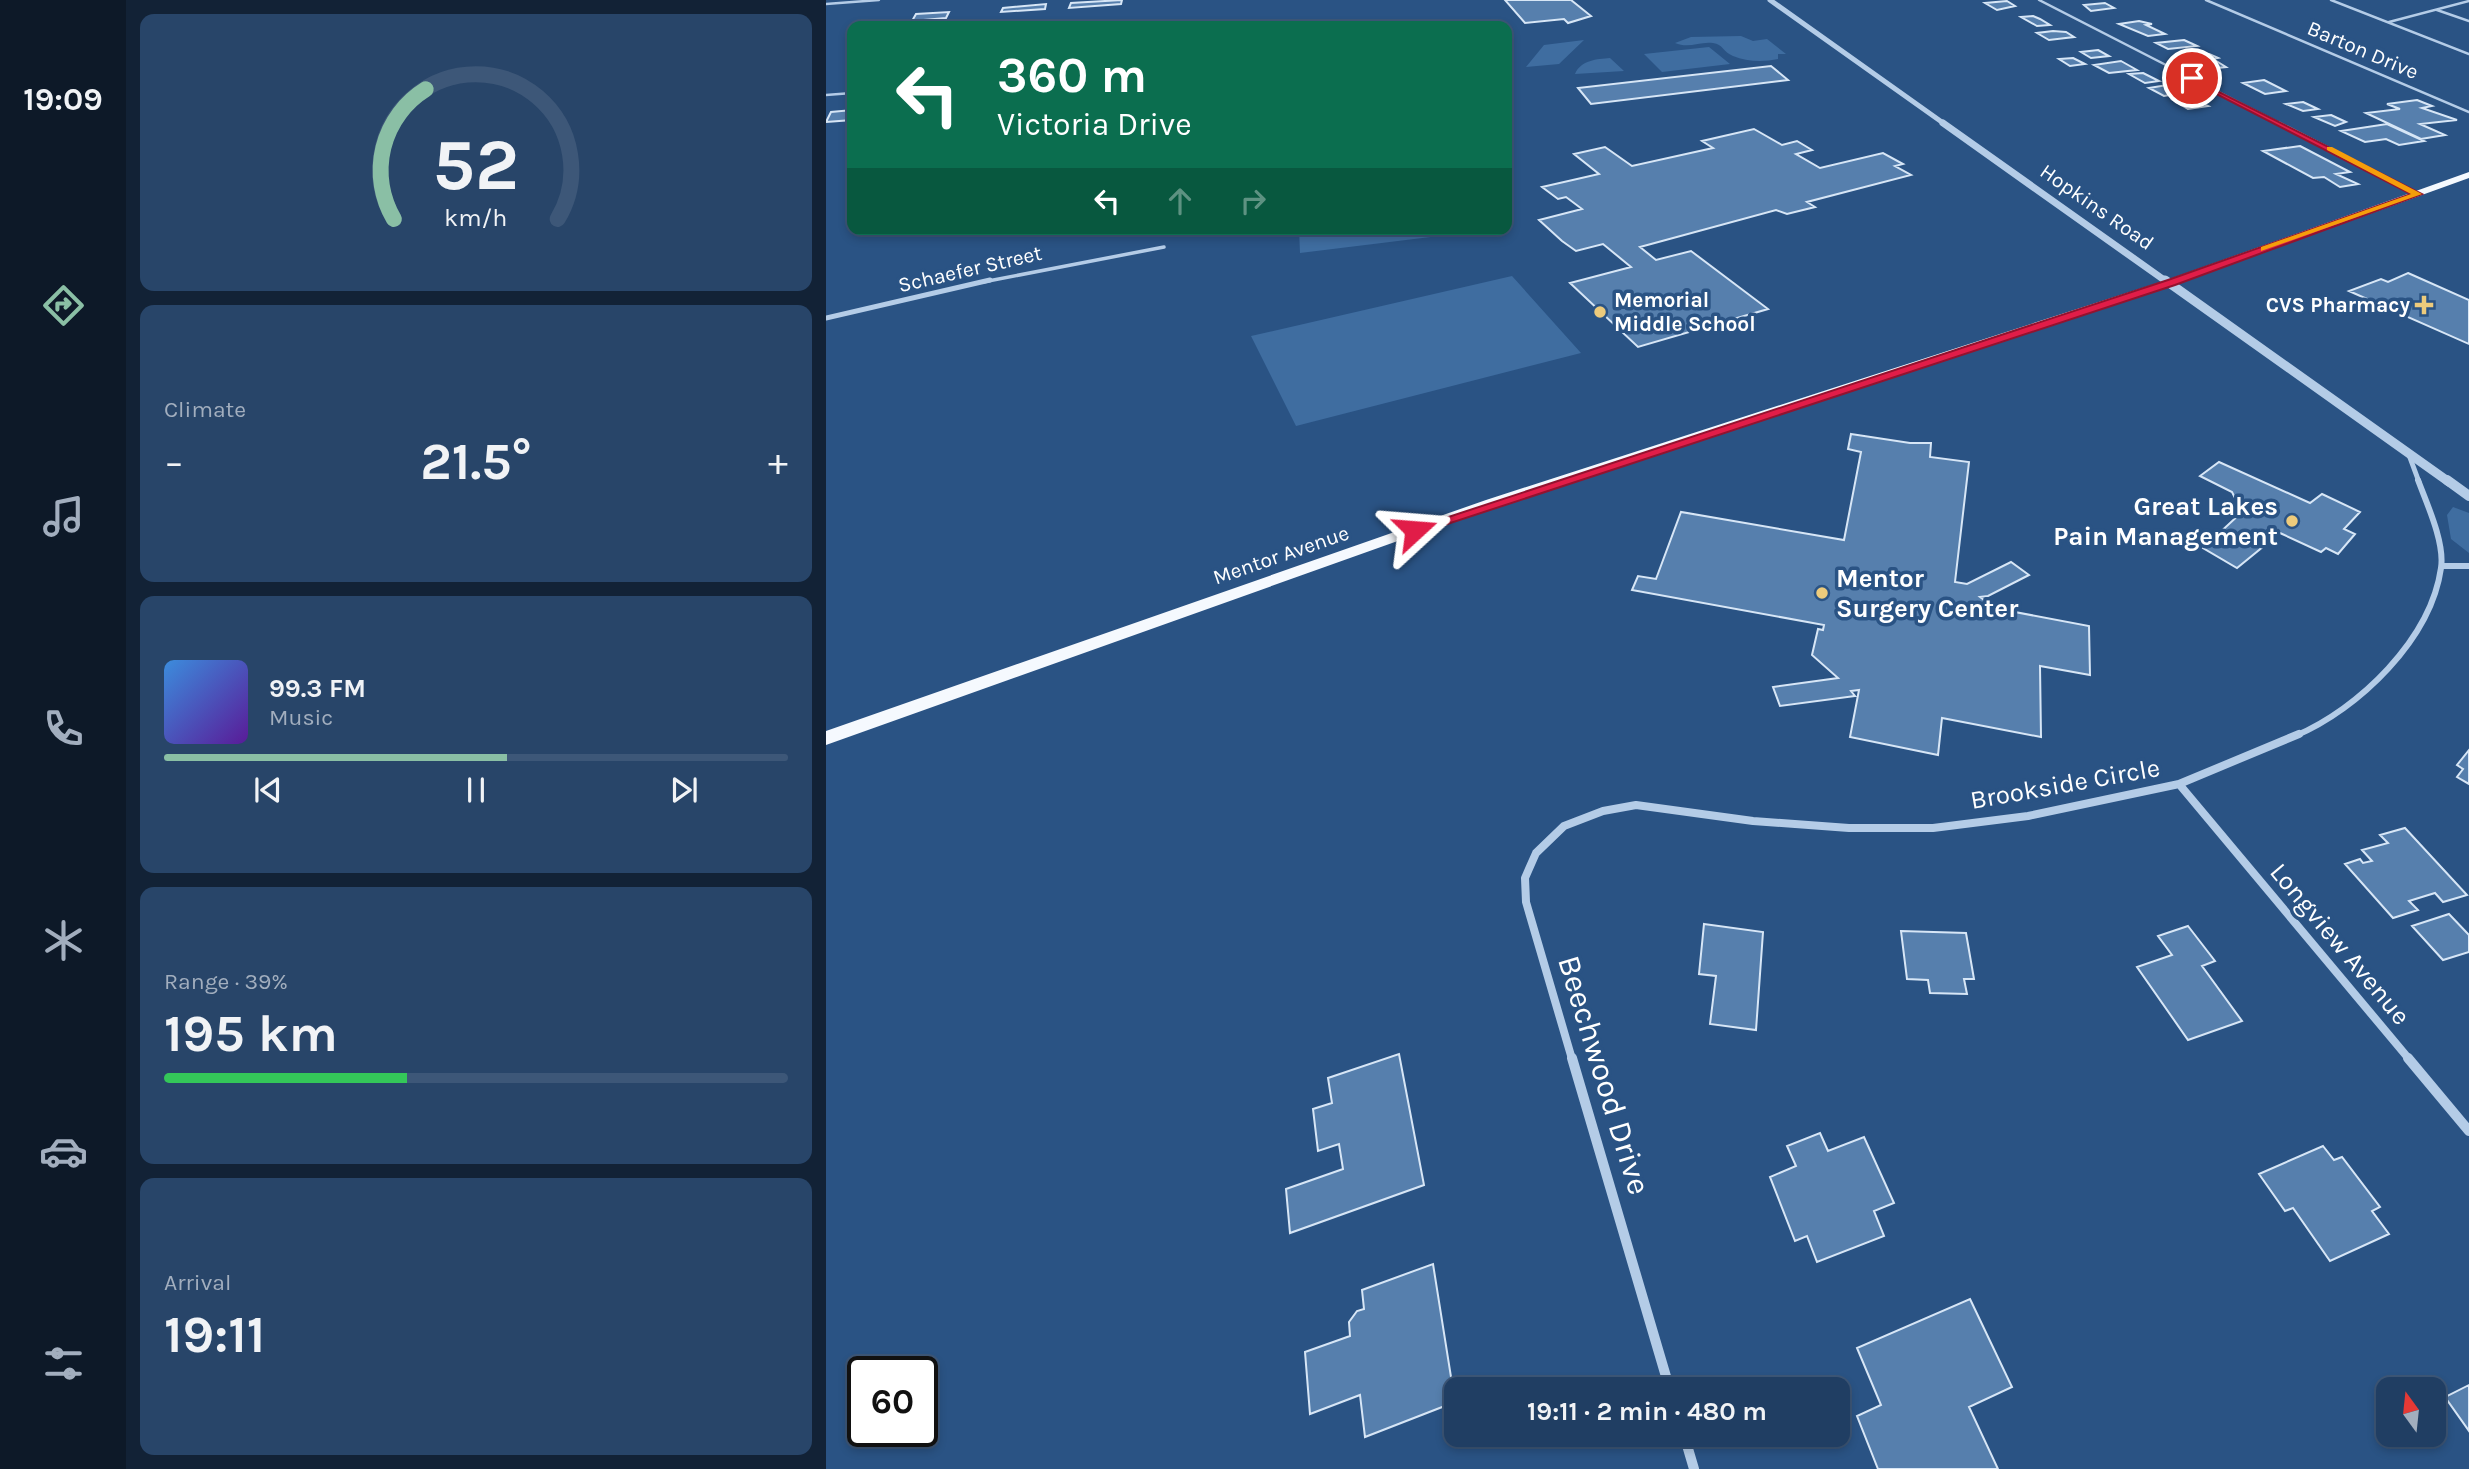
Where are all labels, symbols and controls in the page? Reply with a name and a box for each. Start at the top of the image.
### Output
street label: Barton Drive [2304,16,2422,84]
text: 360 m [997,47,1147,104]
pin [2162,48,2222,108]
icon: left [882,49,973,140]
icon: arrive [2173,59,2211,97]
text: 19:09 [23,81,103,118]
text: Victoria Drive [997,106,1192,143]
text: 52 [433,122,519,207]
street label: Hopkins Road [2036,159,2158,255]
icon: left [1088,182,1126,220]
icon: ahead [1161,182,1199,220]
icon: right [1234,182,1272,220]
text: km/h [444,202,508,231]
street label: Schaefer Street [896,241,1044,297]
icon: directions [39,281,88,330]
place label: Memorial Middle School [1614,288,1756,336]
place label: CVS Pharmacy [2266,293,2410,317]
marker: CVS Pharmacy [2416,297,2432,313]
marker: Memorial Middle School [1592,304,1608,320]
text: Climate [164,396,246,423]
text: 21.5° [420,431,532,492]
text: − [164,440,184,485]
text: + [768,440,788,485]
place label: Great Lakes Pain Management [2053,491,2278,552]
icon: music [39,492,88,541]
position arrow [1378,493,1452,567]
marker: Great Lakes Pain Management [2284,513,2300,529]
street label: Mentor Avenue [1210,520,1352,590]
place label: Mentor Surgery Center [1836,563,2019,624]
marker: Mentor Surgery Center [1814,585,1830,601]
text: 99.3 FM [269,673,366,704]
icon: phone [39,704,88,753]
text: Music [269,704,333,731]
street label: Brookside Circle [1968,752,2162,816]
icon: previous [249,771,287,809]
icon: pause [457,771,495,809]
icon: next [665,771,703,809]
street label: Longview Avenue [2263,857,2417,1031]
icon: climate [39,916,88,965]
street label: Beechwood Drive [1550,951,1658,1199]
text: Range · 39% [164,968,288,995]
text: 195 km [164,1003,338,1064]
icon: car [39,1127,88,1176]
text: Arrival [164,1269,231,1296]
text: 19:11 [164,1304,265,1365]
icon: filters [39,1339,88,1388]
speed limit sign: 60 [847,1356,938,1447]
north arrow [2376,1377,2446,1447]
map controls [2376,1377,2446,1447]
text: 19:11 · 2 min · 480 m [1527,1396,1767,1427]

